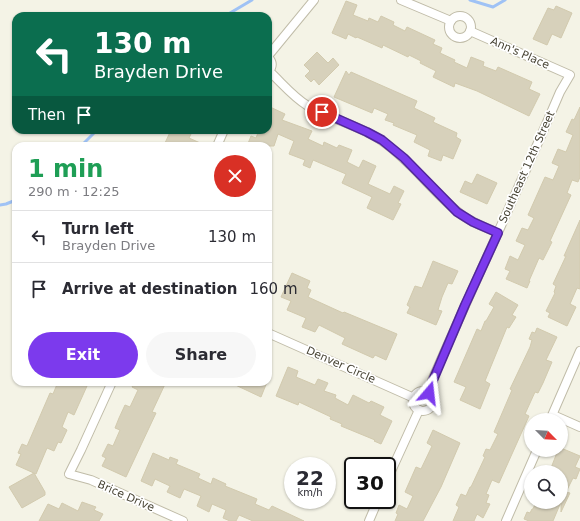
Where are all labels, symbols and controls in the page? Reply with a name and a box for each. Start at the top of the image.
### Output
text: 130 m [94,27,191,60]
icon: left [28,28,80,80]
street label: Ann's Place [489,34,552,72]
text: Brayden Drive [94,61,223,82]
pin [305,95,339,129]
icon: arrive [311,101,333,123]
icon: arrive [73,104,95,126]
text: Then [28,106,65,124]
street label: Southeast 12th Street [496,108,558,225]
text: 1 min [28,155,103,183]
button: close [214,155,256,197]
text: 290 m · 12:25 [28,184,119,199]
text: Turn left [62,220,134,238]
icon: left [28,226,50,248]
text: 130 m [208,228,256,246]
text: Brayden Drive [62,238,155,253]
icon: arrive [28,278,50,300]
text: Arrive at destination [62,280,237,298]
text: 160 m [249,280,298,298]
button: Exit [28,332,138,378]
button: Share [146,332,256,378]
street label: Denver Circle [304,344,378,386]
position arrow [408,372,450,414]
north arrow [524,413,568,457]
map controls [524,413,568,509]
speed limit sign: 30 [344,457,396,509]
button: search [524,465,568,509]
text: 22 [296,466,324,490]
street label: Brice Drive [96,478,157,514]
text: km/h [297,487,323,498]

